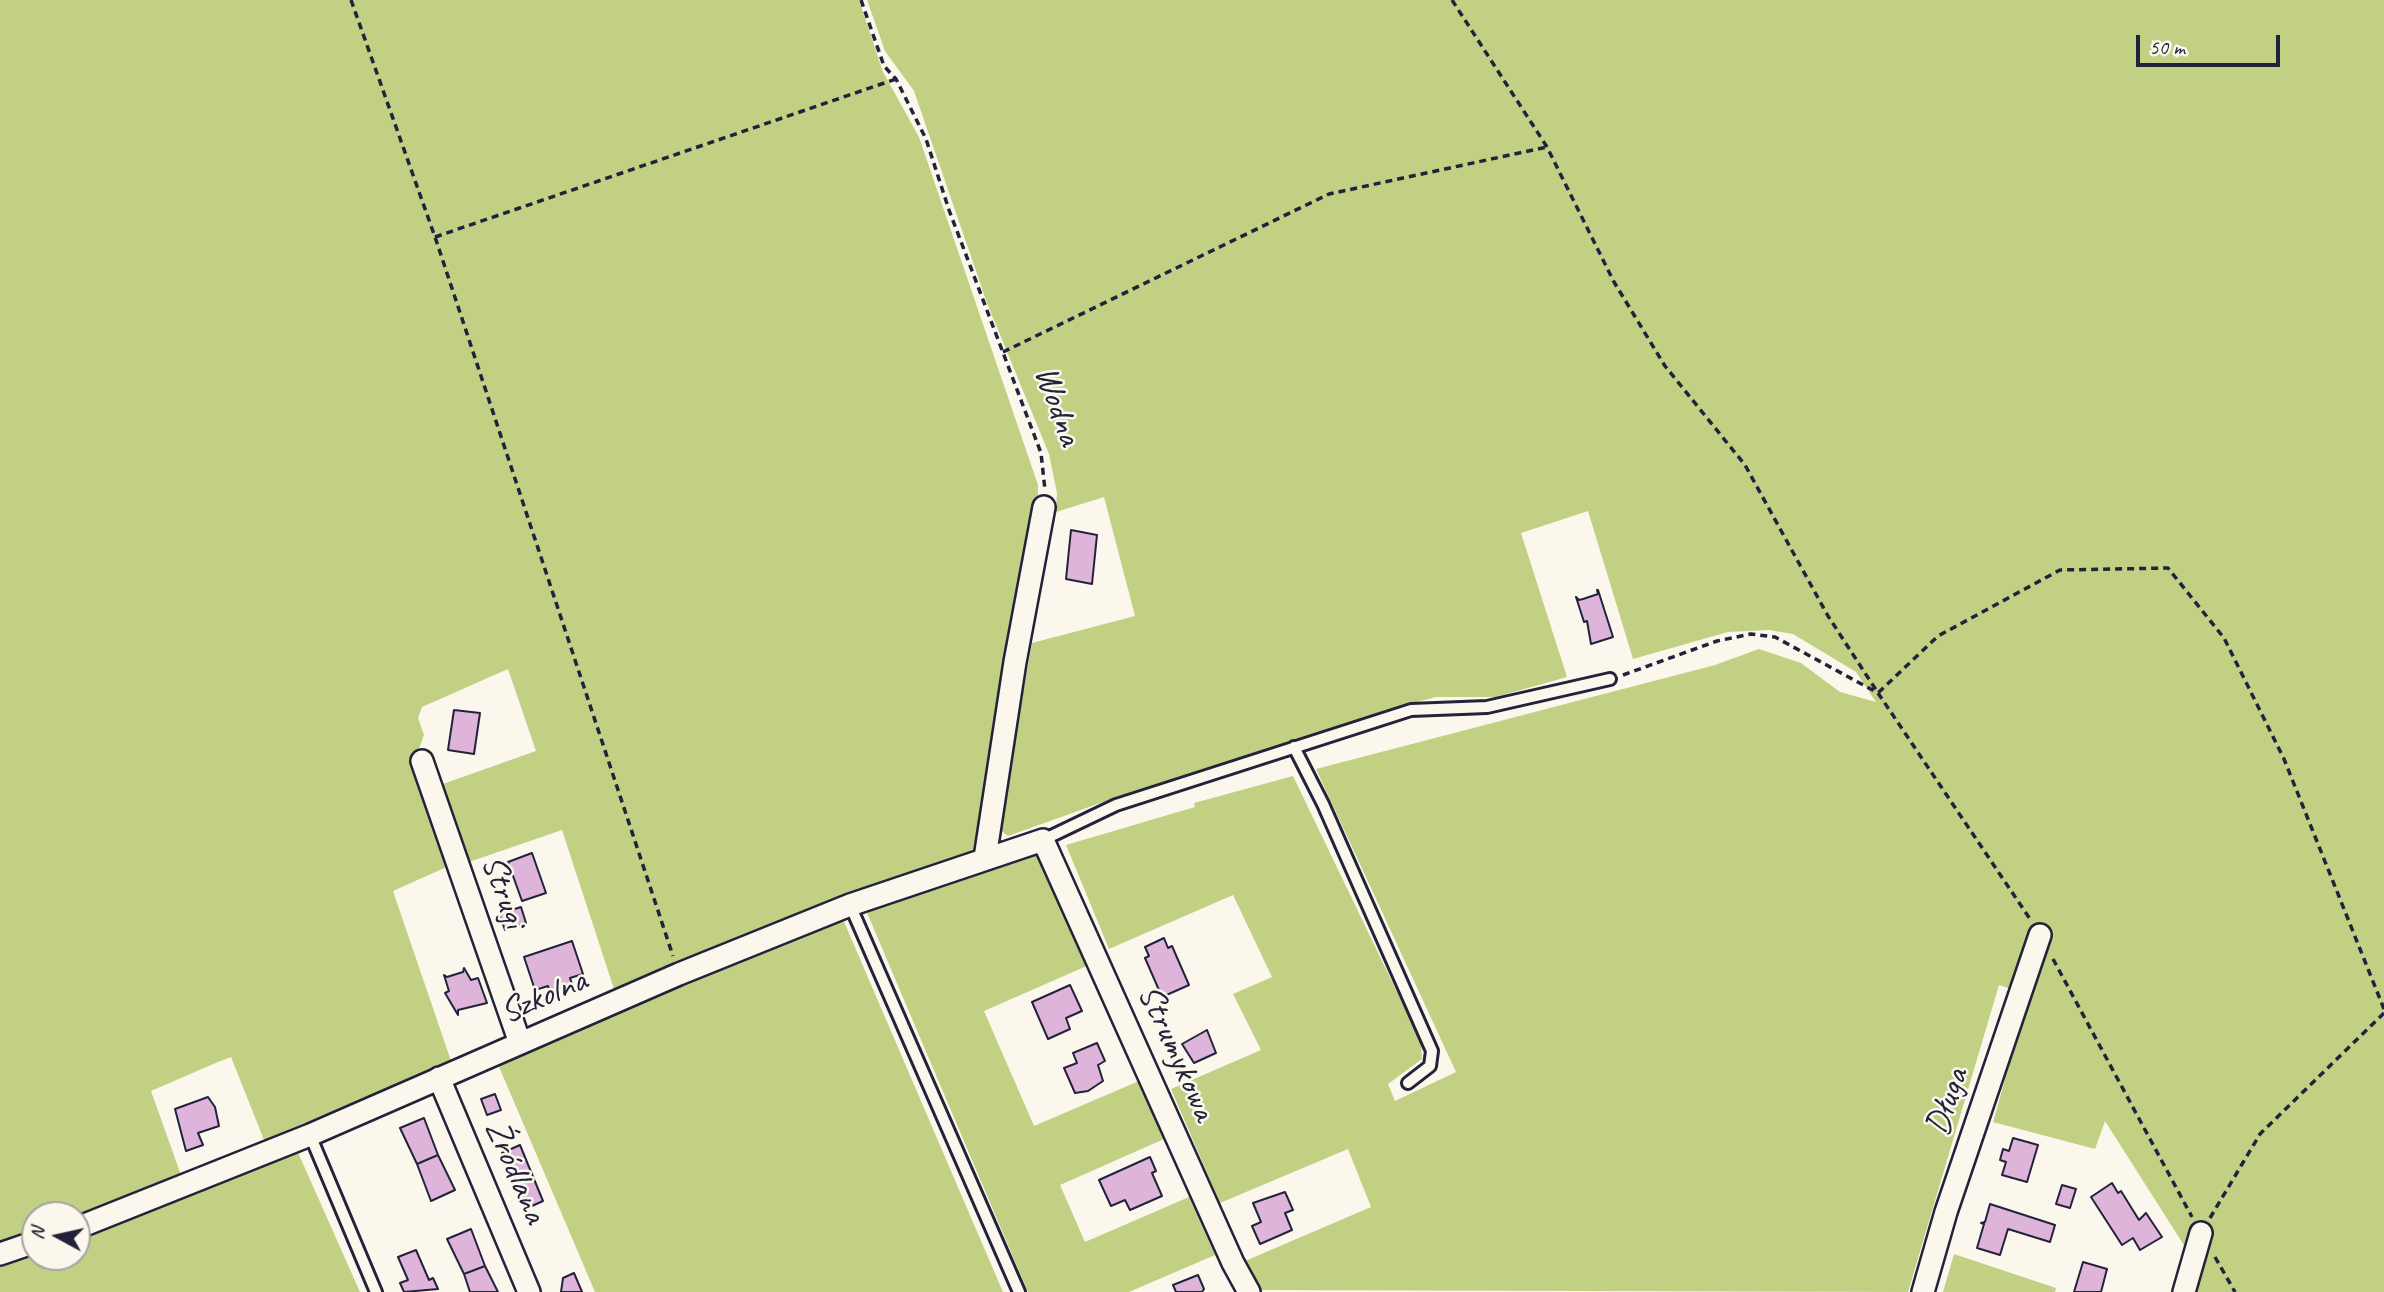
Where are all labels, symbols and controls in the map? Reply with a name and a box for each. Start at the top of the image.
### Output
scale bar [2139,21,2282,65]
text: 50 m [2149,34,2185,60]
street label: Wodna [1024,361,1090,451]
street label: Strugi [471,850,535,934]
street label: Szkolna [495,960,593,1034]
street label: Strumykowa [1128,979,1224,1127]
street label: Długa [1917,1063,1979,1141]
street label: Źródlana [475,1114,555,1230]
north arrow [21,1201,91,1271]
text: N [24,1226,50,1241]

